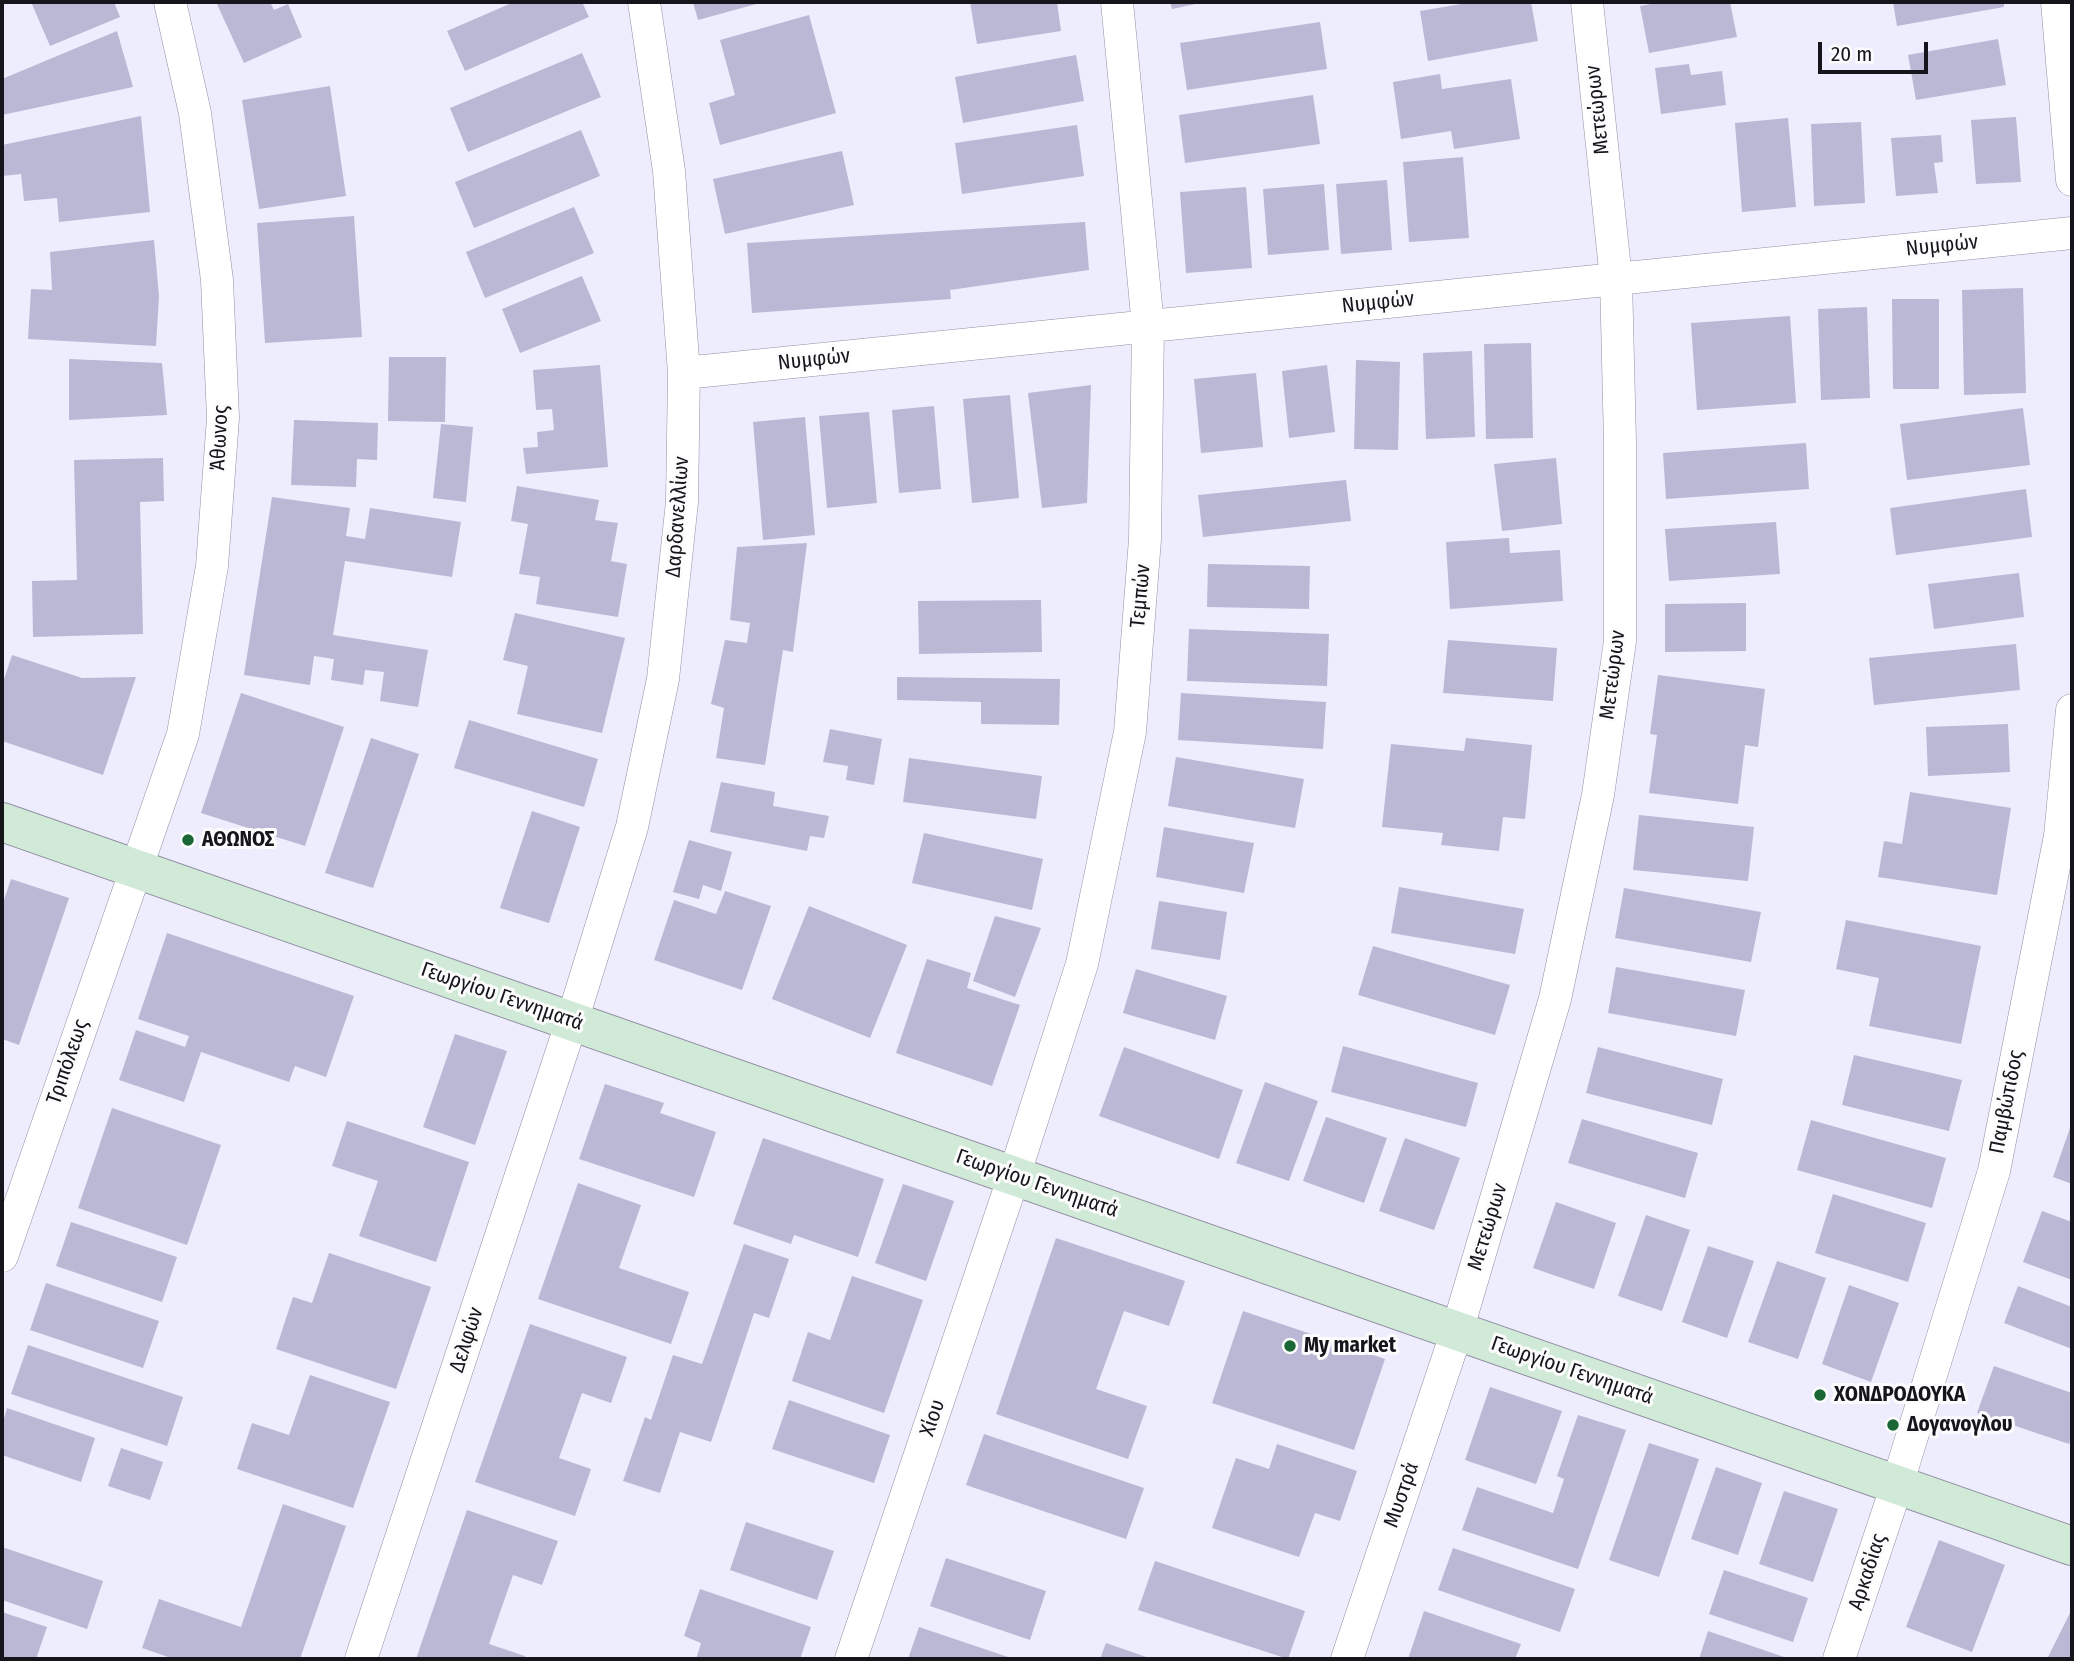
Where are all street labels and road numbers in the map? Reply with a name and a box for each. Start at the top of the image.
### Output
street label: Μετεώρων [1581,64,1615,156]
street label: Νυμφών [1905,230,1979,262]
street label: Νυμφών [1341,287,1415,319]
street label: Νυμφών [777,344,851,376]
street label: Άθωνος [206,404,234,472]
street label: Δαρδανελλίων [661,456,695,578]
street label: Τεμπών [1126,563,1156,629]
street label: Μετεώρων [1595,629,1631,721]
street label: Γεωργίου Γεννηματά [417,957,587,1037]
street label: Τριπόλεως [42,1016,94,1108]
street label: Παμβώτιδος [1985,1048,2029,1156]
street label: Γεωργίου Γεννηματά [952,1144,1122,1224]
street label: Μετεώρων [1463,1180,1513,1274]
street label: Δελφών [445,1304,489,1376]
street label: Γεωργίου Γεννηματά [1487,1331,1657,1411]
street label: Χίου [915,1396,951,1440]
street label: Μυστρά [1379,1459,1425,1531]
street label: Αρκαδίας [1844,1531,1892,1613]

